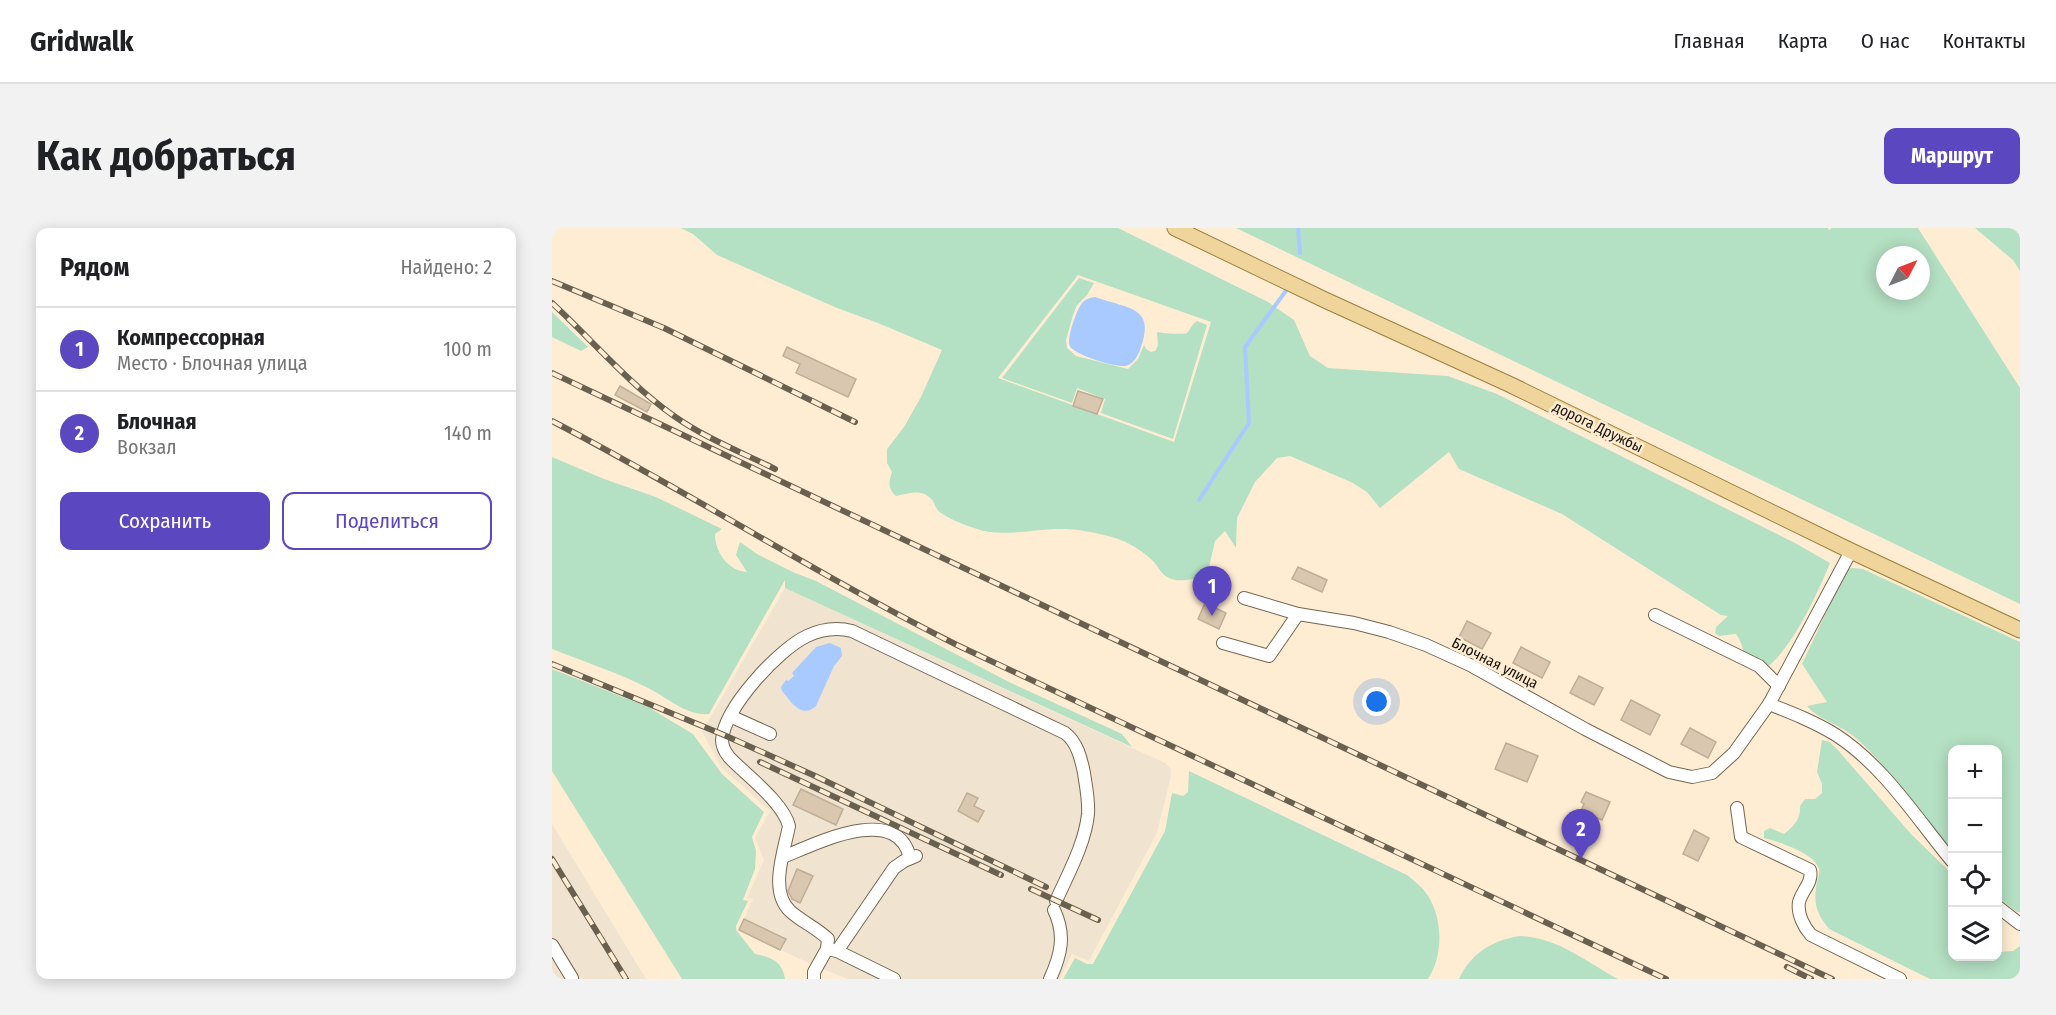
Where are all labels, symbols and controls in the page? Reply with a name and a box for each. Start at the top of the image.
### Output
text: Gridwalk [30,25,134,58]
text: Главная [1674,28,1745,54]
text: Карта [1778,28,1828,54]
text: О нас [1861,28,1909,54]
text: Контакты [1942,28,2026,54]
button: Маршрут [1884,128,2020,184]
text: Как добраться [36,131,296,181]
north arrow [1876,246,1930,300]
text: Рядом [60,252,129,283]
text: Найдено: 2 [400,255,492,279]
text: Компрессорная [117,324,265,351]
text: 1 [75,337,84,361]
text: 100 m [443,337,492,361]
text: Место · Блочная улица [117,351,308,375]
street label: дорога Дружбы [1550,398,1646,456]
text: Блочная [117,408,197,435]
text: 2 [75,421,84,445]
text: 140 m [444,421,492,445]
text: Вокзал [117,435,177,459]
button: Сохранить [60,492,270,550]
button: Поделиться [282,492,492,550]
pin: 1 [1192,566,1232,616]
street label: Блочная улица [1449,633,1541,693]
your location [1362,687,1391,716]
map controls [1948,745,2002,961]
button: + [1948,745,2002,799]
button: − [1948,799,2002,853]
pin: 2 [1562,810,1600,859]
button: locate [1948,853,2002,907]
button: layers [1948,907,2002,961]

